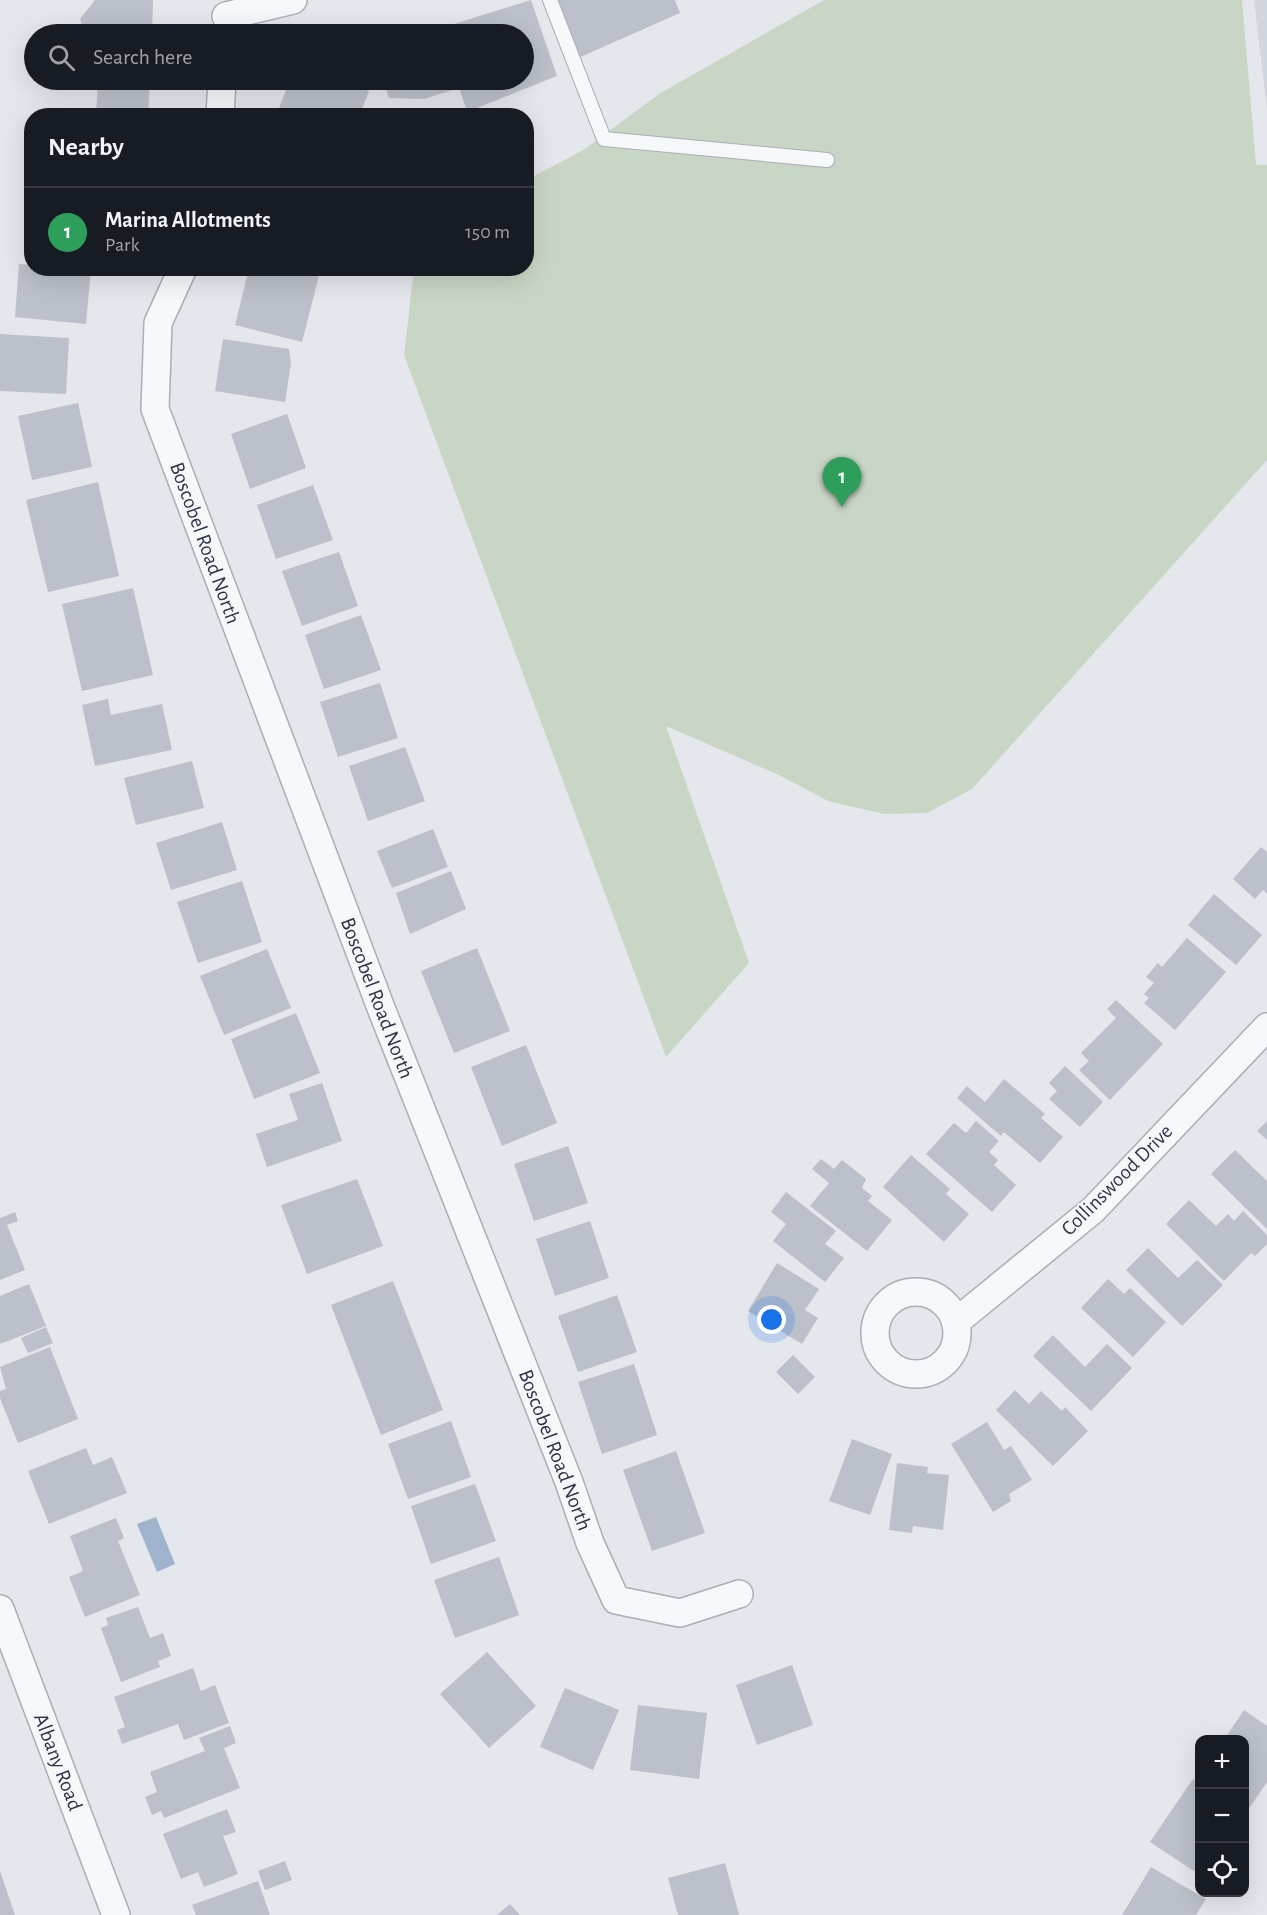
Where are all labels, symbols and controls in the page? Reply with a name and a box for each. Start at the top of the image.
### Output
search box [24,24,534,90]
icon: search [45,41,78,74]
text: Search here [93,46,192,68]
text: Nearby [48,134,124,160]
text: Marina Allotments [105,209,271,231]
text: 1 [64,222,71,242]
text: 150 m [465,222,510,242]
text: Park [105,235,140,255]
pin: 1 [822,458,862,507]
street label: Boscobel Road North [166,459,244,627]
street label: Boscobel Road North [337,915,417,1081]
street label: Collinswood Drive [1057,1120,1177,1240]
your location [757,1305,786,1334]
street label: Boscobel Road North [515,1367,595,1533]
street label: Albany Road [30,1711,86,1814]
map controls [1195,1735,1249,1897]
button: + [1195,1735,1249,1789]
button: − [1195,1789,1249,1843]
button: locate [1195,1843,1249,1897]

